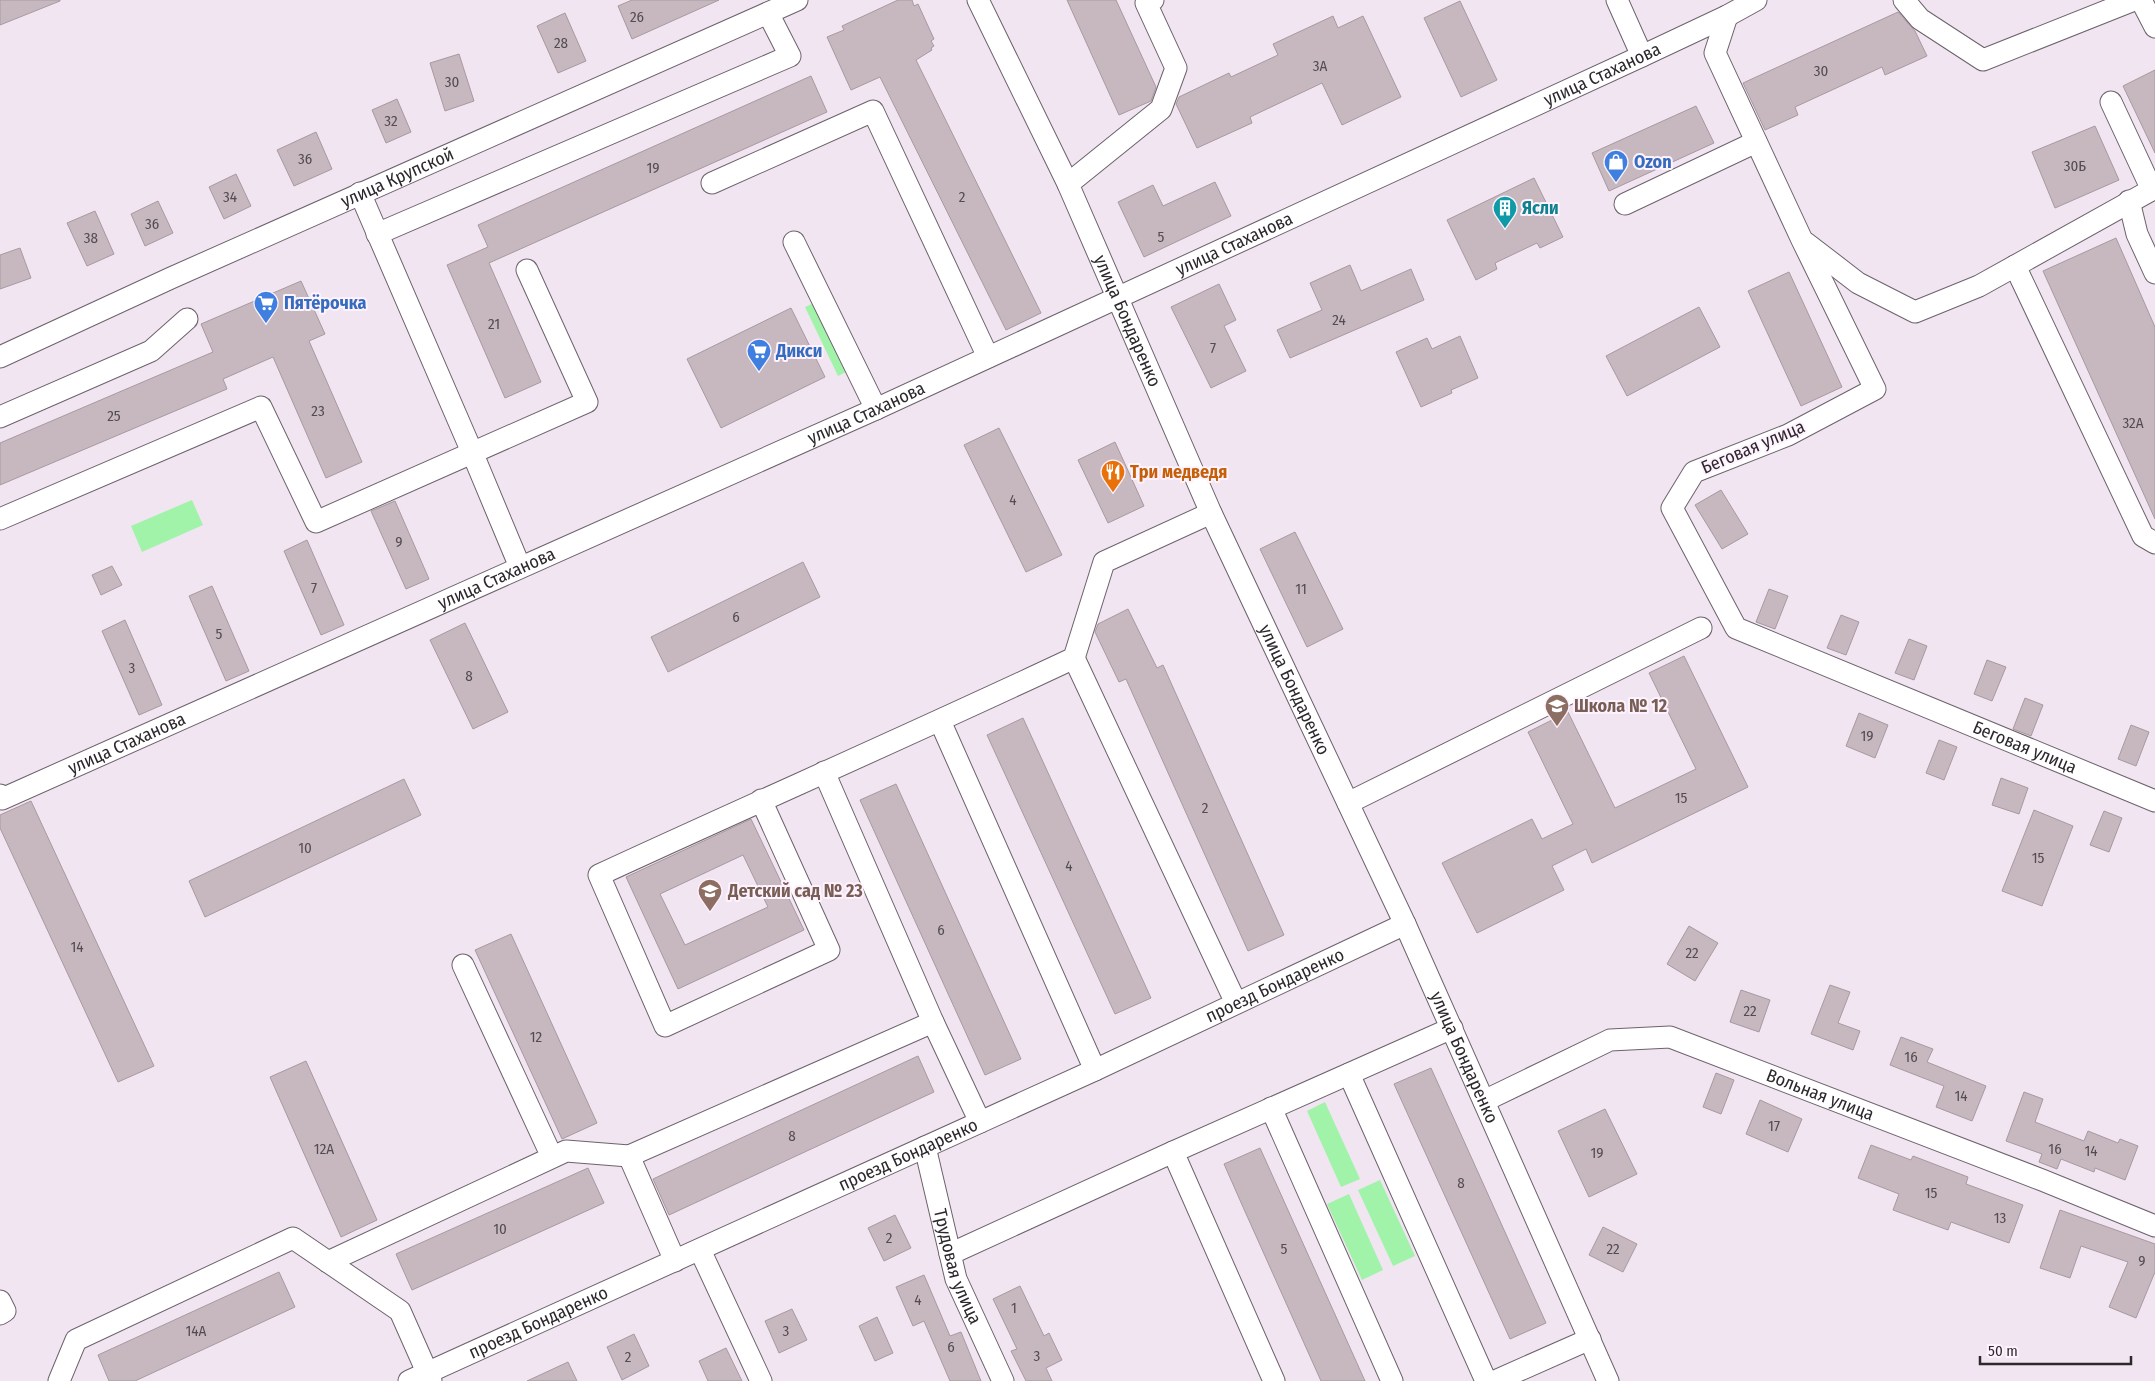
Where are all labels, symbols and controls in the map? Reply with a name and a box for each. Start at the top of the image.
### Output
house number: 26 [630,8,644,26]
house number: 28 [554,34,568,52]
street label: улица Стаханова [1540,38,1664,111]
house number: 3А [1313,57,1327,75]
house number: 30 [1814,62,1828,80]
house number: 30 [445,73,459,91]
house number: 32 [384,112,398,130]
street label: улица Крупской [337,143,457,212]
shop icon: Ozon [1603,149,1629,183]
house number: 36 [298,150,312,168]
place label: Ozon [1634,151,1672,173]
house number: 30Б [2064,157,2086,175]
house number: 19 [646,159,660,177]
house number: 34 [223,188,237,206]
house number: 2 [959,188,966,206]
building icon: Ясли [1492,195,1518,229]
place label: Ясли [1522,197,1559,219]
street label: улица Стаханова [1172,207,1296,280]
house number: 36 [145,215,159,233]
house number: 5 [1158,228,1165,246]
house number: 38 [84,229,98,247]
street label: улица Бондаренко [1089,251,1166,390]
supermarket icon: Пятёрочка [253,290,279,324]
place label: Пятёрочка [284,292,366,314]
house number: 24 [1332,311,1346,329]
house number: 21 [488,315,500,333]
supermarket icon: Дикси [746,338,772,372]
house number: 7 [1210,339,1216,357]
place label: Дикси [775,340,822,362]
street label: улица Стаханова [804,377,929,449]
house number: 23 [311,402,325,420]
house number: 25 [107,407,121,425]
house number: 32А [2122,414,2144,432]
street label: Беговая улица [1698,415,1808,479]
restaurant icon: Три медведя [1100,459,1126,493]
place label: Три медведя [1130,461,1227,483]
house number: 4 [1009,491,1017,509]
house number: 9 [395,533,403,551]
street label: улица Стаханова [434,542,559,614]
house number: 7 [311,579,317,597]
house number: 11 [1295,580,1307,598]
house number: 6 [732,608,740,626]
street label: улица Бондаренко [1254,621,1335,758]
house number: 5 [216,625,223,643]
house number: 3 [129,659,136,677]
house number: 8 [465,667,473,685]
school or university icon: Школа № 12 [1544,693,1570,727]
place label: Школа № 12 [1574,695,1667,717]
street label: улица Стаханова [64,708,189,779]
street label: Беговая улица [1969,716,2080,778]
house number: 19 [1860,727,1874,745]
house number: 15 [1675,789,1687,807]
house number: 2 [1202,799,1209,817]
house number: 10 [298,839,312,857]
house number: 15 [2032,849,2044,867]
house number: 4 [1065,857,1073,875]
school or university icon: Детский сад № 23 [697,878,723,912]
place label: Детский сад № 23 [727,880,863,902]
house number: 6 [937,921,945,939]
house number: 14 [70,938,84,956]
street label: проезд Бондаренко [1202,943,1348,1027]
house number: 22 [1685,944,1699,962]
street label: улица Бондаренко [1425,988,1503,1127]
house number: 22 [1743,1002,1757,1020]
house number: 12 [530,1028,543,1046]
house number: 16 [1904,1048,1918,1066]
street label: Вольная улица [1763,1064,1877,1125]
house number: 14 [1954,1087,1968,1105]
street label: проезд Бондаренко [835,1114,981,1196]
house number: 17 [1768,1117,1780,1135]
house number: 8 [788,1127,796,1145]
house number: 12А [314,1140,334,1158]
house number: 16 [2048,1140,2062,1158]
house number: 14 [2084,1142,2098,1160]
house number: 19 [1590,1144,1604,1162]
house number: 8 [1457,1174,1465,1192]
house number: 15 [1925,1184,1937,1202]
street label: Трудовая улица [929,1207,986,1328]
house number: 13 [1994,1209,2007,1227]
house number: 10 [493,1220,507,1238]
house number: 2 [886,1229,893,1247]
house number: 5 [1281,1240,1288,1258]
house number: 22 [1606,1240,1620,1258]
house number: 9 [2138,1252,2146,1270]
street label: проезд Бондаренко [465,1281,611,1363]
house number: 4 [914,1291,922,1309]
house number: 1 [1011,1299,1017,1317]
house number: 14А [185,1322,207,1340]
house number: 3 [783,1322,790,1340]
scale bar [1980,1334,2131,1366]
house number: 6 [947,1338,955,1356]
text: 50 m [1988,1342,2018,1360]
house number: 3 [1034,1347,1041,1365]
house number: 2 [625,1348,632,1366]

